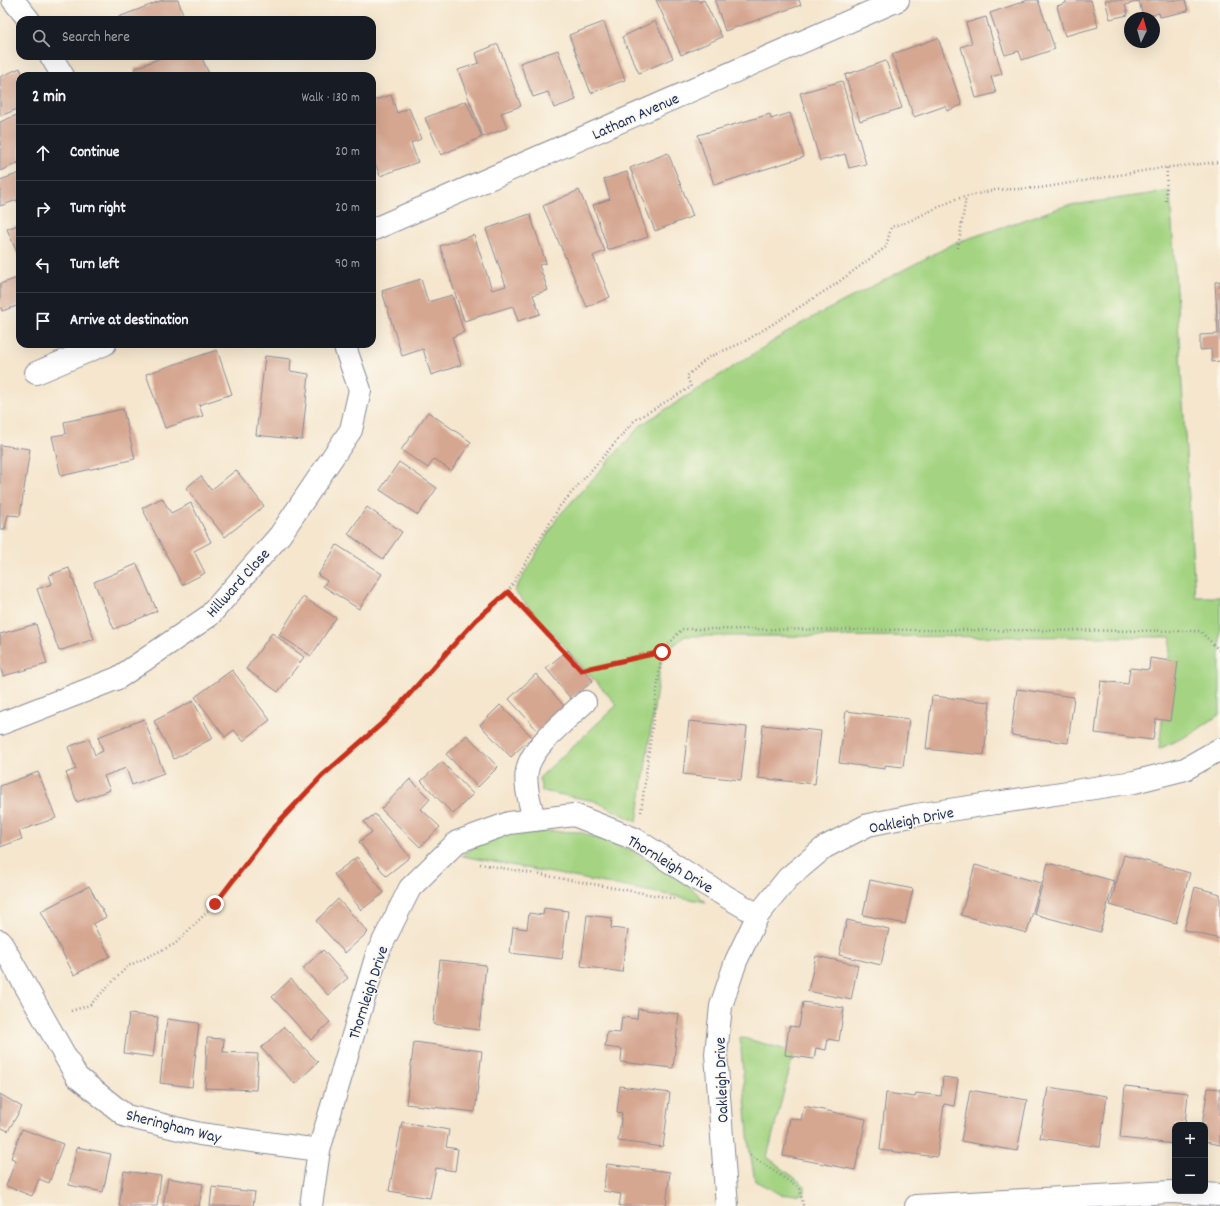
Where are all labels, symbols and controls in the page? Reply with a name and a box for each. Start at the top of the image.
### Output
north arrow [1124,12,1160,48]
search box [16,16,376,60]
icon: search [30,27,52,49]
text: Search here [62,27,130,49]
text: 2 min [32,86,66,110]
street label: Latham Avenue [589,88,683,147]
text: Walk · 130 m [301,89,360,108]
icon: ahead [32,142,54,164]
text: Continue [70,142,119,164]
text: 20 m [335,143,360,162]
icon: right [32,198,54,220]
text: Turn right [70,198,126,220]
text: 20 m [335,199,360,218]
icon: left [32,254,54,276]
text: Turn left [70,254,119,276]
text: 90 m [335,255,360,274]
icon: arrive [32,310,54,332]
text: Arrive at destination [70,310,188,332]
street label: Hillward Close [201,544,276,623]
route start [653,643,671,661]
street label: Oakleigh Drive [867,802,956,841]
street label: Thornleigh Drive [622,830,717,900]
route end [206,895,224,913]
street label: Thornleigh Drive [343,943,395,1042]
street label: Oakleigh Drive [710,1037,735,1123]
street label: Sheringham Way [123,1104,224,1150]
map controls [1172,1122,1208,1194]
button: + [1172,1122,1208,1158]
button: − [1172,1158,1208,1194]

